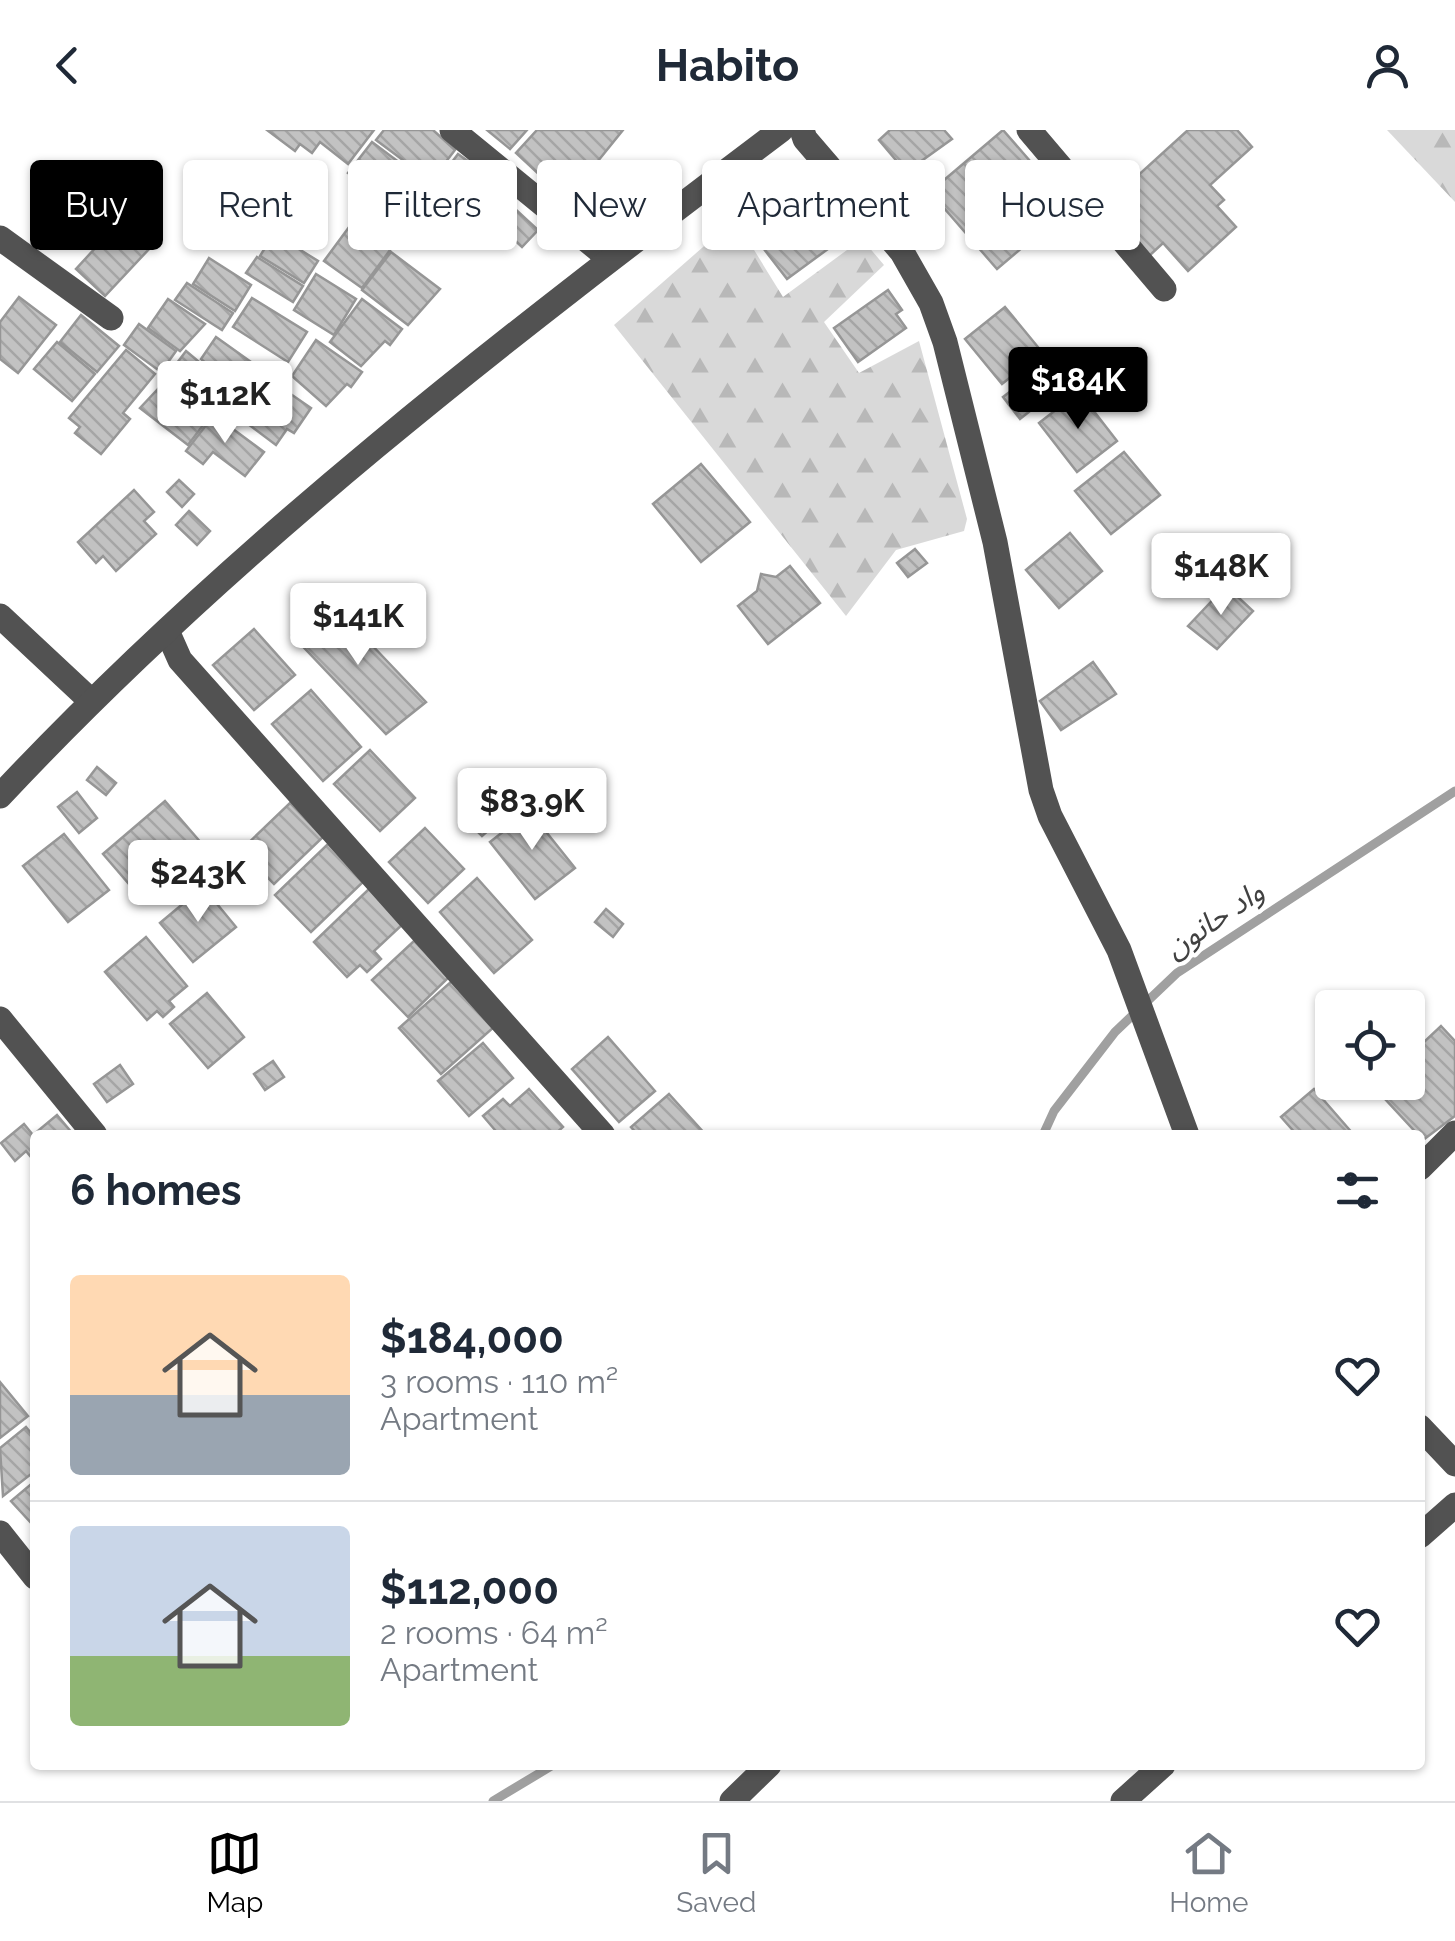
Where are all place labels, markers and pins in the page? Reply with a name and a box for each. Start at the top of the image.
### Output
pin: $184K [1008,347,1148,432]
pin: $112K [155,361,295,446]
pin: $148K [1151,533,1291,618]
pin: $141K [288,583,428,668]
pin: $83.9K [451,768,613,853]
pin: $243K [128,840,268,925]

